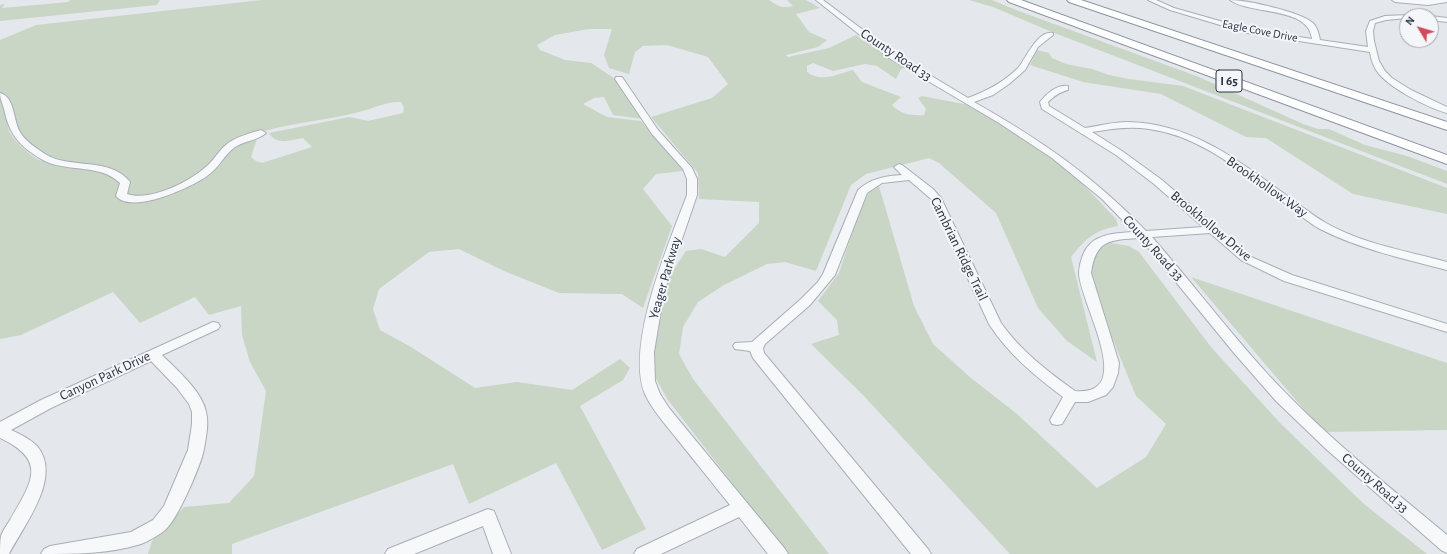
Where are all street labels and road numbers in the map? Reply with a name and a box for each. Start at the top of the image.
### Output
street label: Eagle Cove Drive [1221,17,1299,45]
street label: County Road 33 [857,25,935,85]
road number: I 65 [1216,70,1242,92]
street label: Brookhollow Way [1223,153,1311,221]
street label: Brookhollow Drive [1167,187,1255,265]
street label: Cambrian Ridge Trail [927,194,991,304]
street label: County Road 33 [1119,212,1187,284]
street label: Yeager Parkway [645,235,685,321]
street label: Canyon Park Drive [57,348,153,404]
street label: County Road 33 [1338,450,1412,516]

